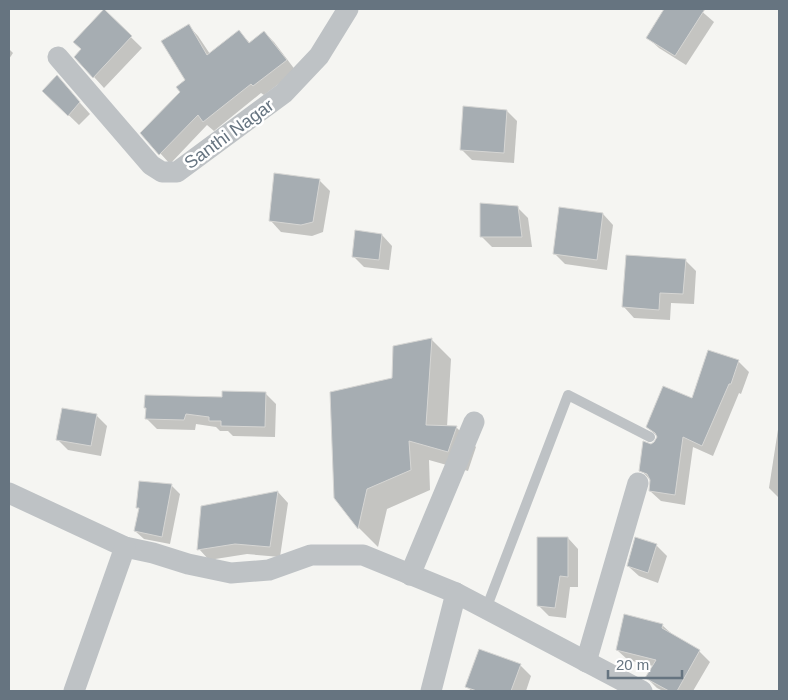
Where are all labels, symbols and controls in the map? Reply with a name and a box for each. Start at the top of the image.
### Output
street label: Santhi Nagar [181,95,277,173]
scale bar [608,648,682,680]
text: 20 m [616,656,649,673]

